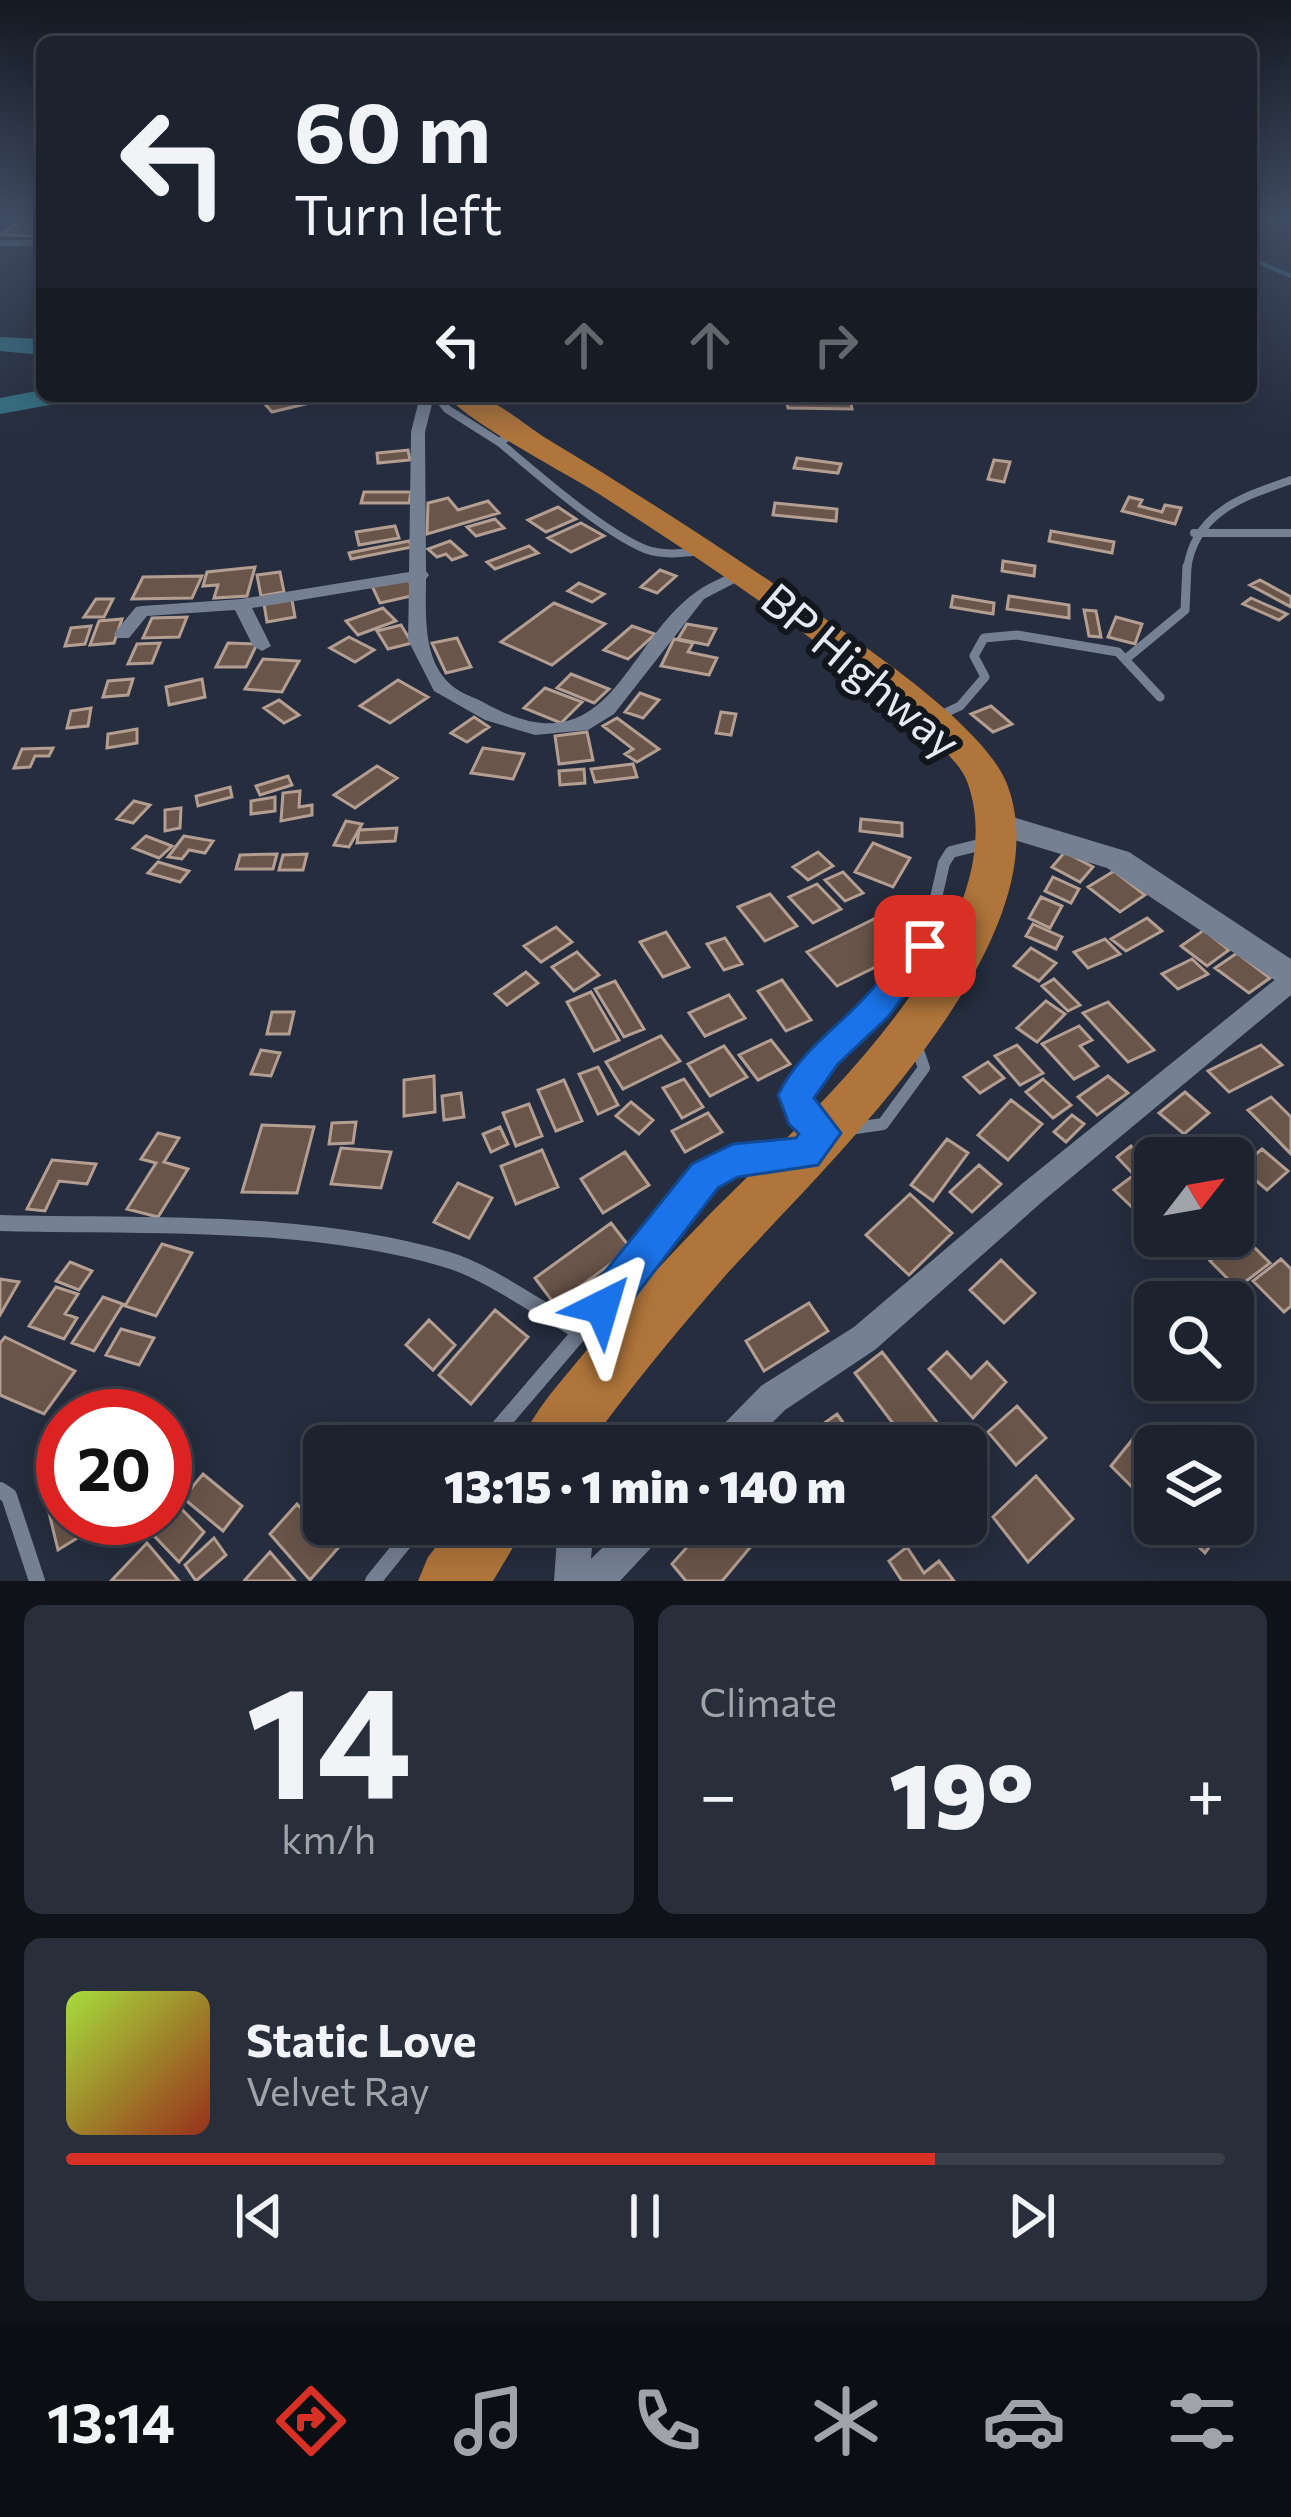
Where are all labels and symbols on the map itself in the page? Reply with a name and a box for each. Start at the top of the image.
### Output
street label: BP Highway [752,570,973,768]
pin [874,895,976,997]
north arrow [1134,1137,1254,1257]
position arrow [539,1244,665,1370]
speed limit sign: 20 [36,1389,192,1545]

